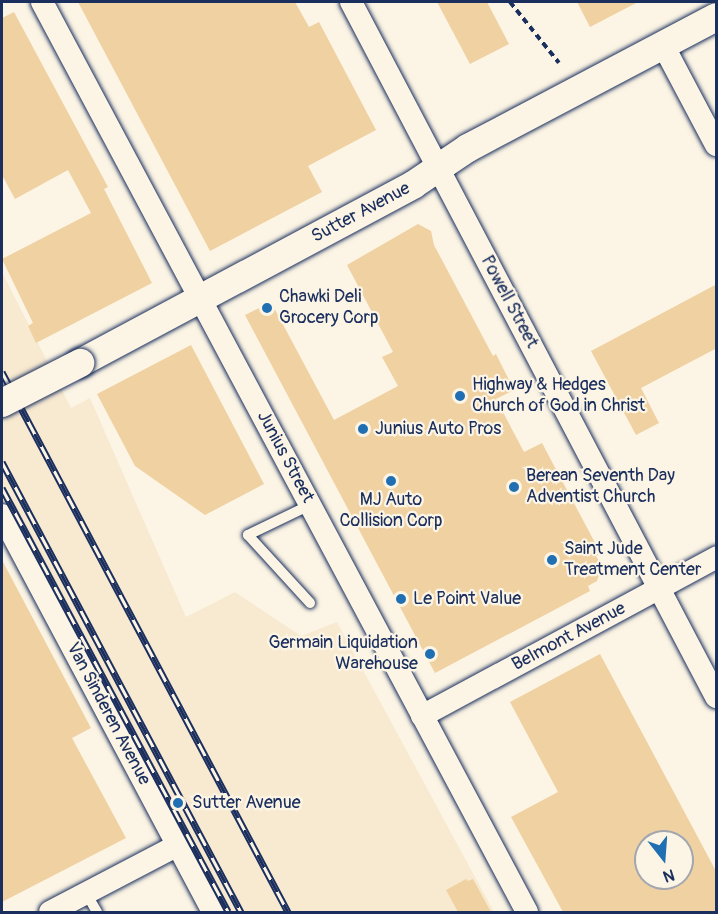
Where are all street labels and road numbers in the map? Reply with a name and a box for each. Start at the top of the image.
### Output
street label: Sutter Avenue [308,178,414,248]
street label: Powell Street [476,252,542,352]
street label: Junius Street [252,407,318,507]
street label: Belmont Avenue [509,598,629,676]
street label: Van Sinderen Avenue [61,639,155,789]

